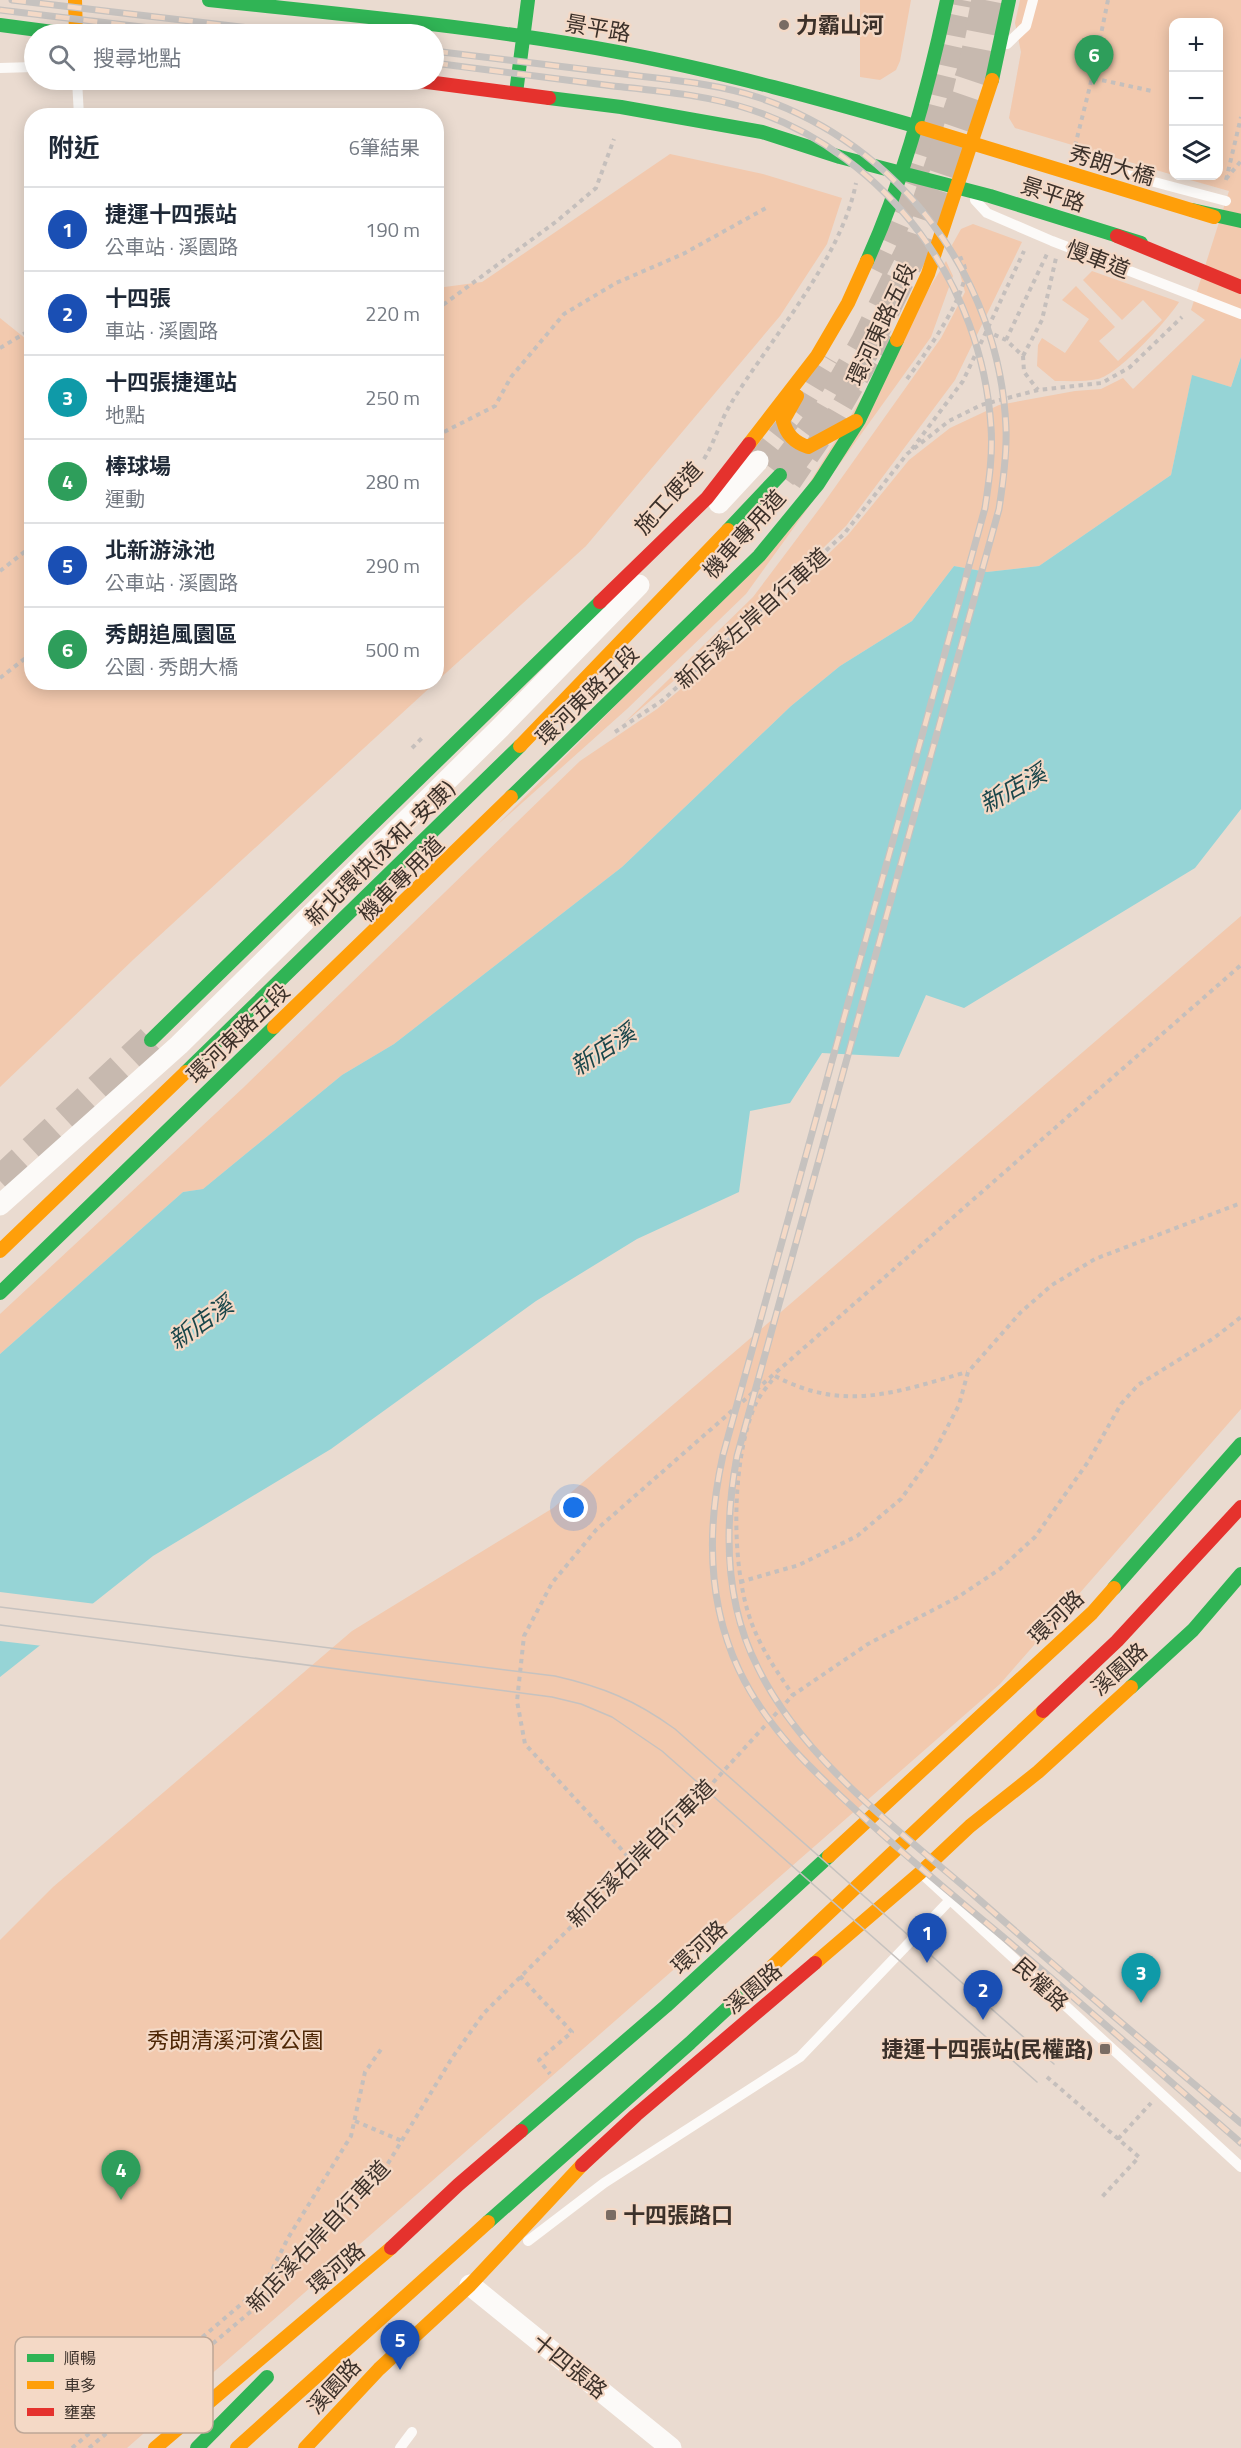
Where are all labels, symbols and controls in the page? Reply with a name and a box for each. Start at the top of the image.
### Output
street label: 景平路 [563,6,633,50]
place label: 力霸山河 [796,8,884,42]
marker: 力霸山河 [777,18,791,32]
map controls [1169,18,1223,180]
button: + [1169,18,1223,72]
search box [24,24,444,90]
pin: 6 [1074,36,1114,85]
icon: search [45,41,78,74]
text: 搜尋地點 [93,41,181,75]
button: − [1169,72,1223,126]
button: layers [1169,126,1223,180]
text: 附近 [48,128,100,167]
text: 6筆結果 [349,132,420,163]
street label: 秀朗大橋 [1065,136,1159,194]
street label: 景平路 [1016,168,1090,220]
text: 捷運十四張站 [105,197,237,231]
text: 1 [62,214,73,245]
text: 190 m [365,214,420,245]
text: 公車站 · 溪園路 [105,231,238,262]
street label: 慢車道 [1061,231,1135,287]
street label: 環河東路五段 [838,257,924,391]
text: 十四張 [105,281,171,315]
text: 2 [62,298,73,329]
text: 220 m [365,298,420,329]
text: 車站 · 溪園路 [105,315,218,346]
text: 十四張捷運站 [105,365,237,399]
text: 3 [62,382,73,413]
text: 250 m [365,382,420,413]
text: 地點 [105,399,145,430]
text: 棒球場 [105,449,171,483]
street label: 施工便道 [626,454,710,542]
text: 4 [62,466,73,497]
text: 280 m [365,466,420,497]
street label: 機車專用道 [695,482,793,586]
text: 運動 [105,483,145,514]
text: 北新游泳池 [105,533,215,567]
street label: 新店溪左岸自行車道 [667,539,837,697]
text: 5 [62,550,73,581]
text: 290 m [365,550,420,581]
text: 公車站 · 溪園路 [105,567,238,598]
text: 秀朗追風園區 [105,617,237,651]
text: 6 [62,634,73,665]
text: 500 m [365,634,420,665]
street label: 環河東路五段 [528,637,646,753]
text: 公園 · 秀朗大橋 [105,651,238,682]
water label: 新店溪 [972,753,1055,821]
street label: 新北環快(永和-安康) [297,772,463,934]
street label: 機車專用道 [350,828,452,930]
street label: 環河東路五段 [179,975,297,1091]
water label: 新店溪 [562,1013,645,1084]
water label: 新店溪 [161,1285,243,1358]
your location [559,1493,588,1522]
street label: 環河路 [1020,1582,1092,1652]
street label: 溪園路 [1083,1634,1155,1704]
street label: 新店溪右岸自行車道 [559,1771,723,1935]
street label: 環河路 [663,1912,735,1982]
pin: 1 [908,1914,946,1963]
street label: 民權路 [1005,1949,1077,2019]
street label: 溪園路 [717,1954,789,2022]
pin: 3 [1122,1954,1160,2003]
pin: 2 [964,1970,1002,2020]
park label: 秀朗清溪河濱公園 [147,2023,323,2057]
place label: 捷運十四張站(民權路) [881,2032,1093,2066]
marker: 捷運十四張站(民權路) [1098,2042,1112,2056]
pin: 4 [102,2150,140,2200]
street label: 新店溪右岸自行車道 [238,2152,398,2320]
place label: 十四張路口 [623,2198,733,2232]
marker: 十四張路口 [604,2208,618,2222]
street label: 環河路 [300,2234,372,2302]
pin: 5 [380,2320,420,2370]
street label: 十四張路 [525,2325,615,2407]
legend [15,2337,213,2433]
text: 順暢 [64,2346,96,2370]
street label: 溪園路 [299,2350,369,2422]
text: 車多 [64,2373,96,2397]
text: 壅塞 [64,2400,96,2424]

